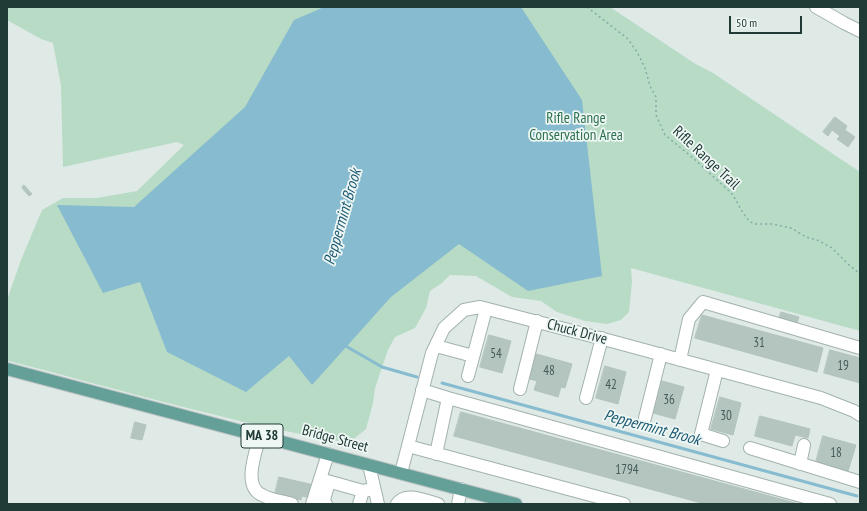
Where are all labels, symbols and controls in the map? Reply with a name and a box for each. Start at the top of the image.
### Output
scale bar [731,8,804,34]
text: 50 m [736,15,757,30]
park label: Rifle Range Conservation Area [529,110,623,145]
street label: Rifle Range Trail [669,123,743,193]
water label: Peppermint Brook [320,167,366,267]
street label: Chuck Drive [545,315,609,349]
house number: 31 [753,335,765,351]
house number: 54 [490,346,502,362]
house number: 19 [837,358,849,374]
house number: 48 [543,363,555,379]
house number: 42 [605,377,617,393]
house number: 36 [663,392,675,408]
water label: Peppermint Brook [602,406,702,450]
house number: 30 [720,408,732,424]
street label: Bridge Street [300,422,370,456]
road number: MA 38 [241,424,283,448]
house number: 18 [830,445,842,461]
house number: 1794 [615,462,639,478]

